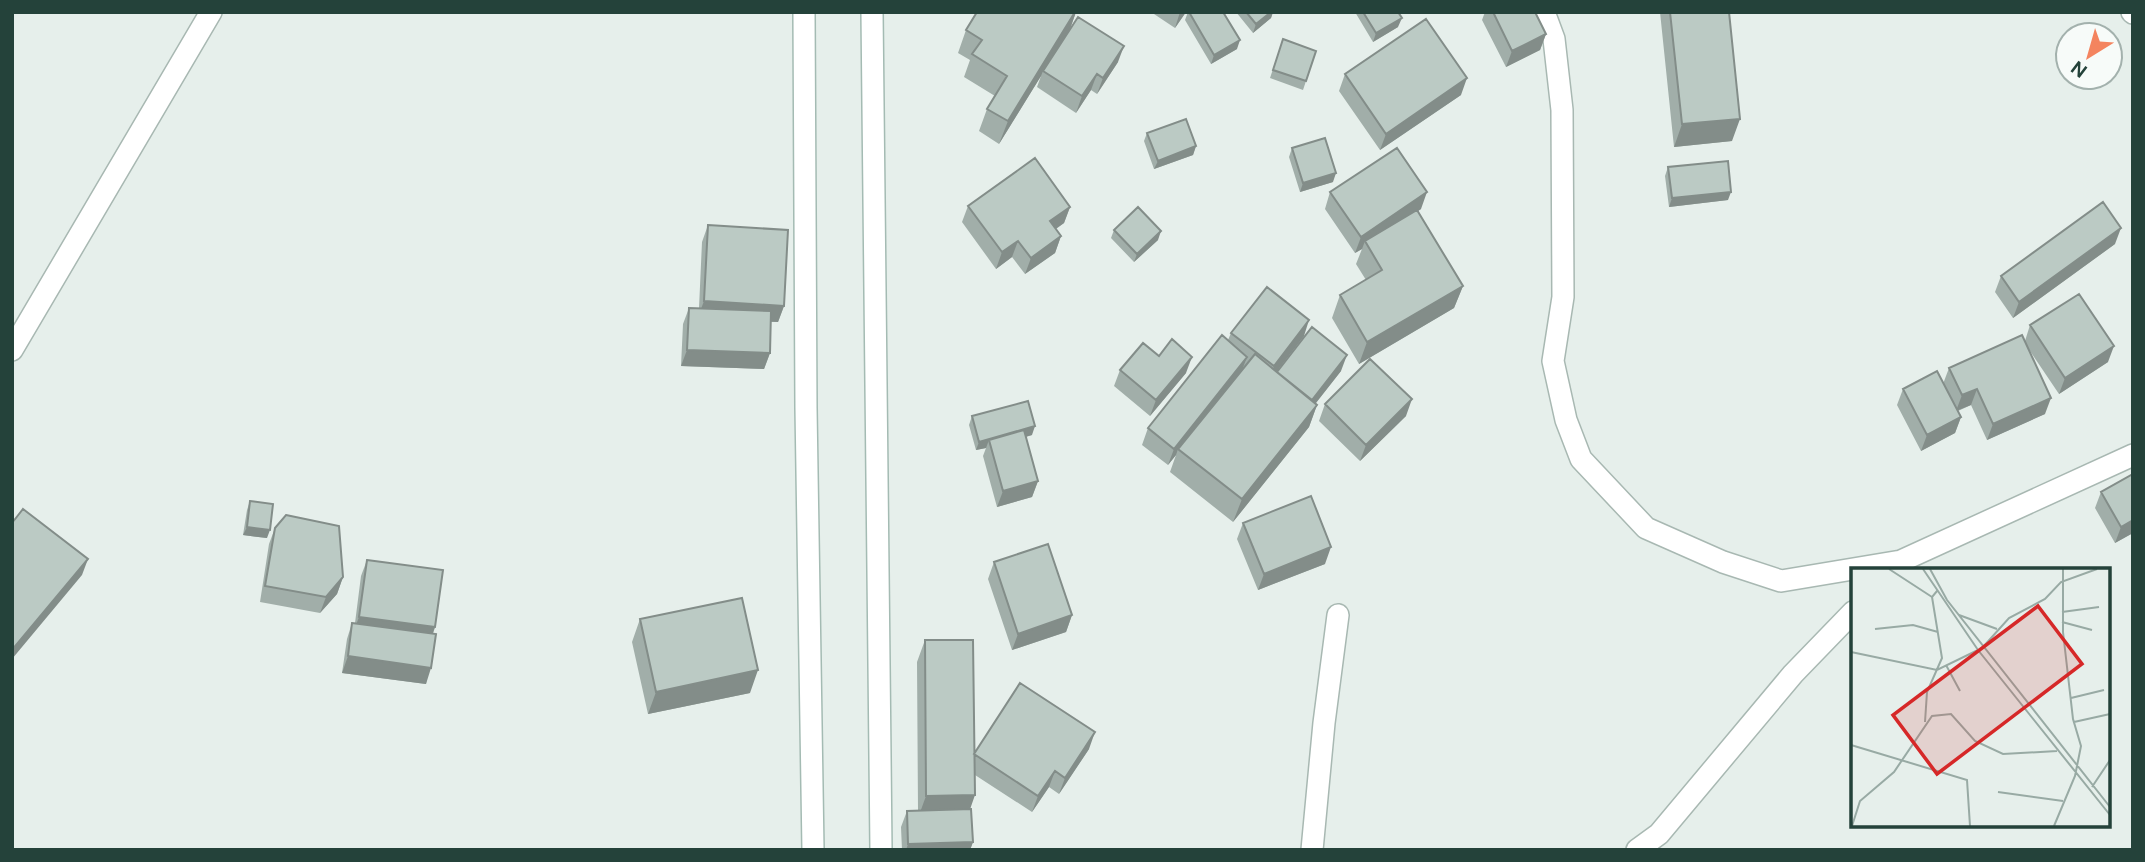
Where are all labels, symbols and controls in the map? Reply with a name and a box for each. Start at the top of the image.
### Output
north arrow [2054,21,2124,91]
text: N [2066,55,2092,83]
inset map [1851,568,2110,827]

